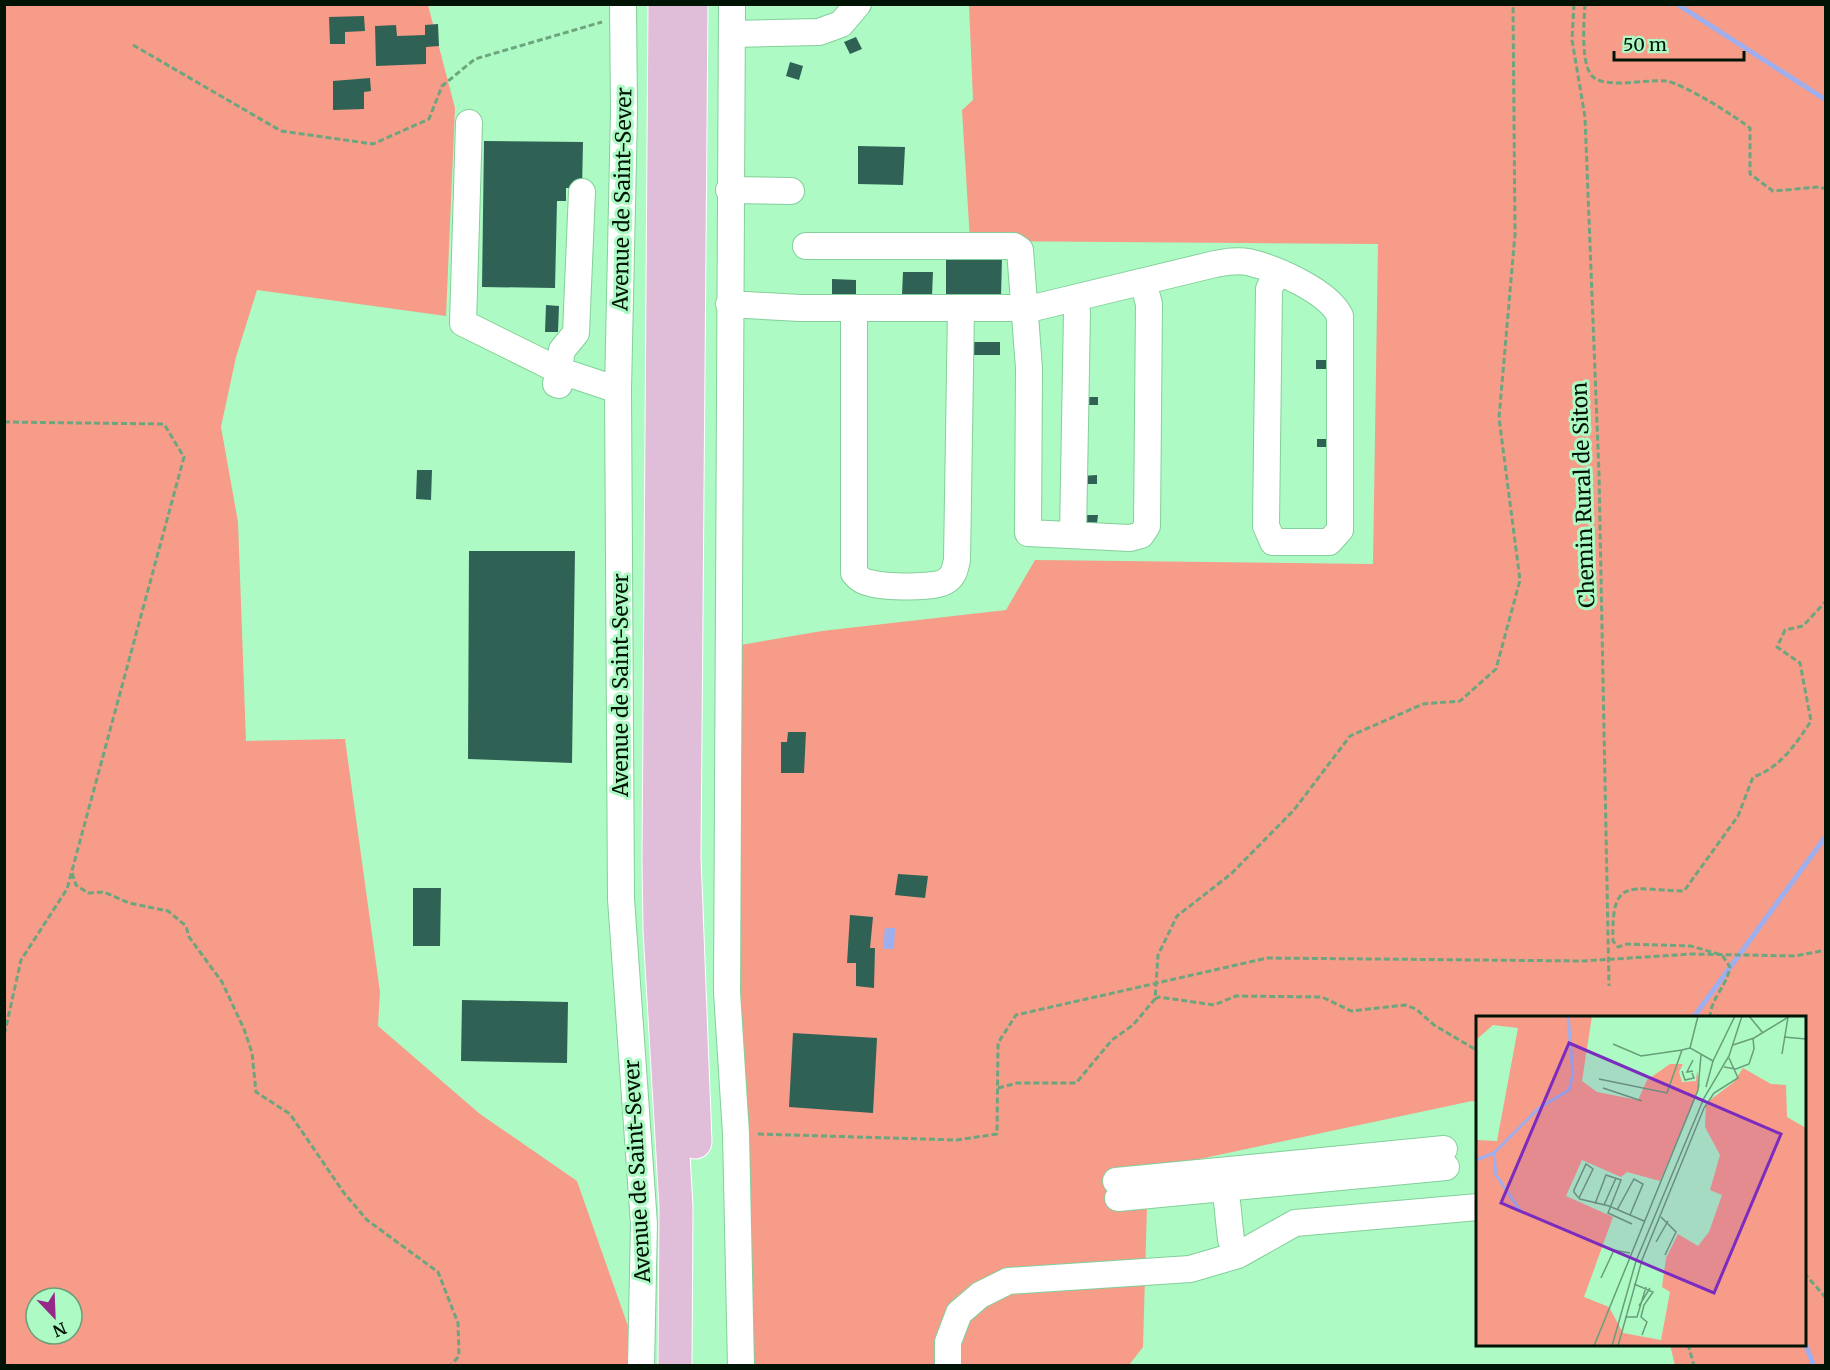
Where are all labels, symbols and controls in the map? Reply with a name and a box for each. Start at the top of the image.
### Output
scale bar [1614,24,1744,62]
text: 50 m [1623,33,1667,56]
street label: Avenue de Saint-Sever [607,87,637,312]
street label: Chemin Rural de Siton [1566,382,1600,608]
street label: Avenue de Saint-Sever [607,573,634,798]
inset map [1476,1016,1806,1346]
street label: Avenue de Saint-Sever [618,1059,656,1284]
north arrow [24,1286,84,1346]
text: N [50,1318,70,1342]

